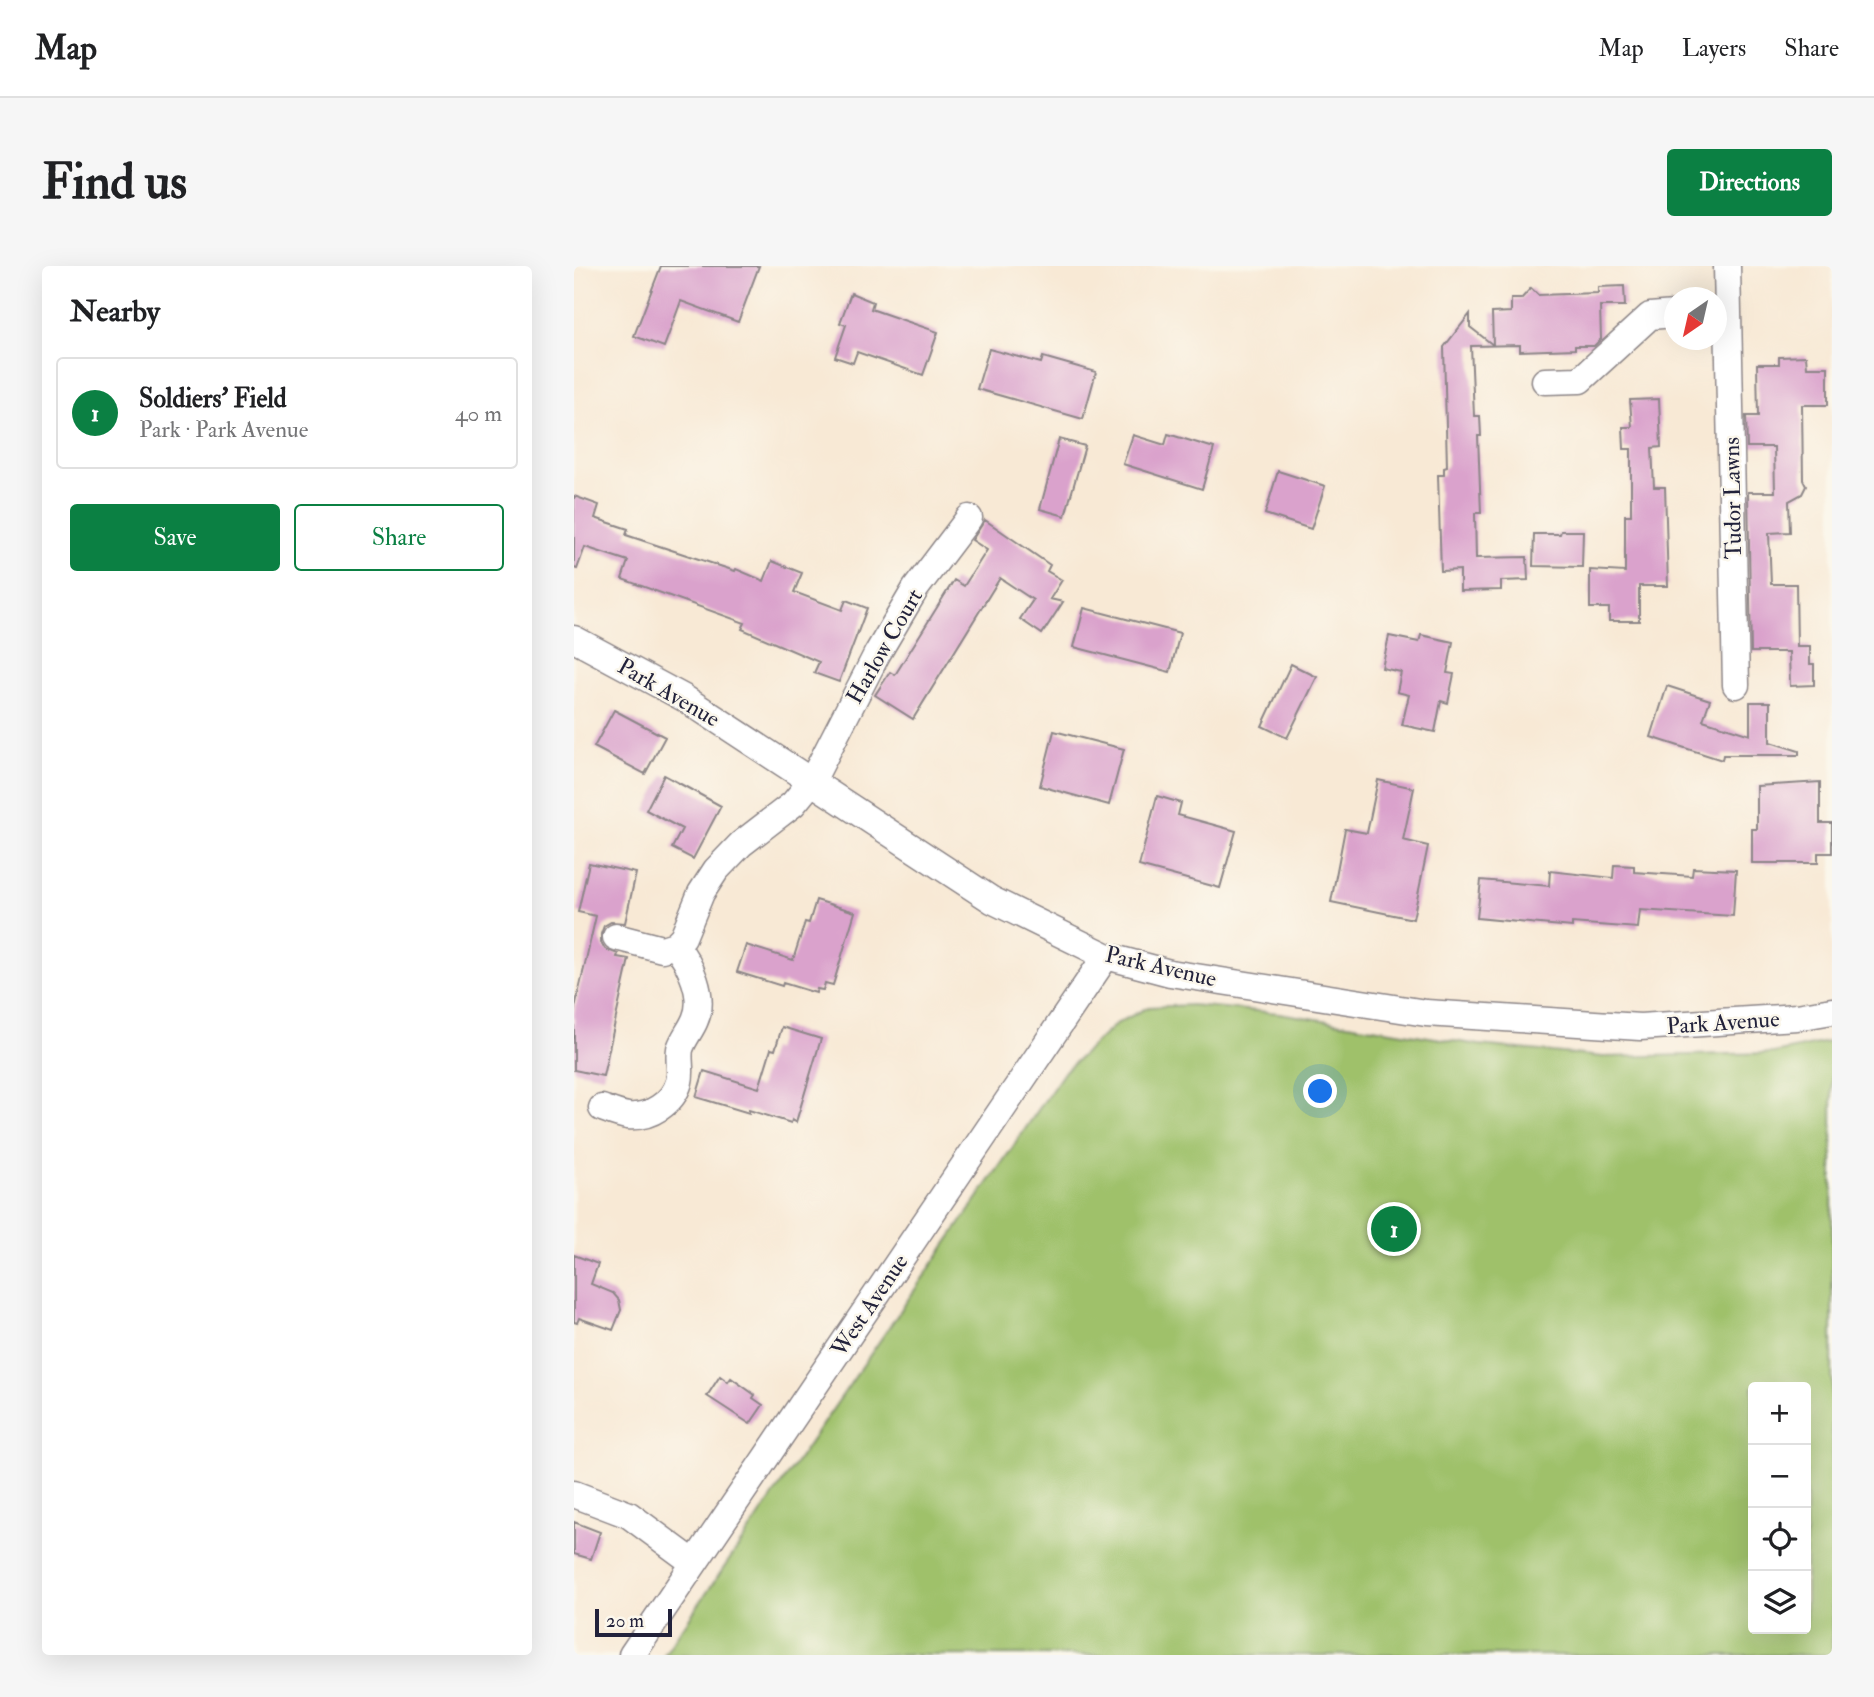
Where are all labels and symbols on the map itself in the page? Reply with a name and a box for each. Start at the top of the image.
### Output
north arrow [1664,287,1727,350]
street label: Tudor Lawns [1717,437,1748,559]
street label: Harlow Court [840,583,929,709]
street label: Park Avenue [612,652,725,734]
street label: Park Avenue [1102,940,1220,993]
street label: Park Avenue [1666,1004,1781,1041]
your location [1303,1074,1337,1108]
pin: 1 [1371,1203,1417,1255]
street label: West Avenue [824,1248,915,1363]
scale bar [595,1606,672,1638]

